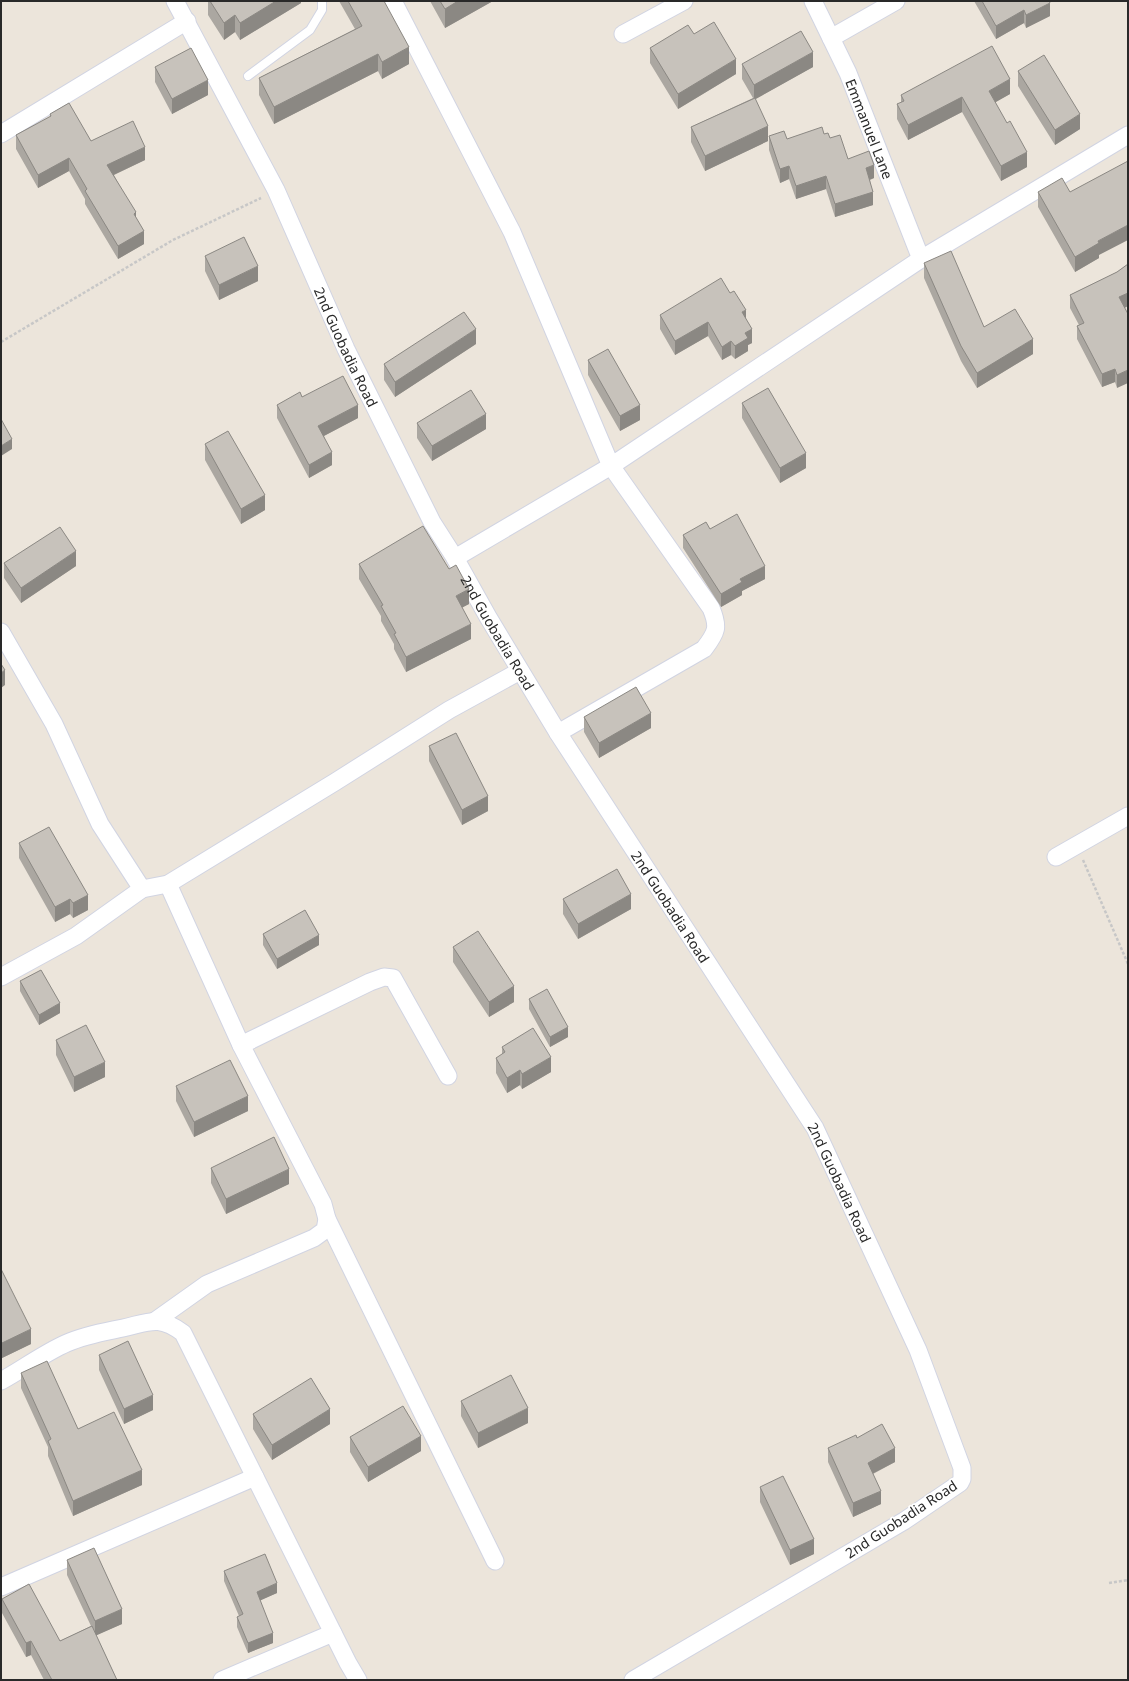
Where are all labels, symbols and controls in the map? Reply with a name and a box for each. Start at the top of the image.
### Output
street label: Emmanuel Lane [842,76,898,182]
street label: 2nd Guobadia Road [310,284,383,410]
street label: 2nd Guobadia Road [457,572,539,693]
street label: 2nd Guobadia Road [627,847,714,966]
street label: 2nd Guobadia Road [804,1118,876,1245]
street label: 2nd Guobadia Road [841,1476,961,1562]

